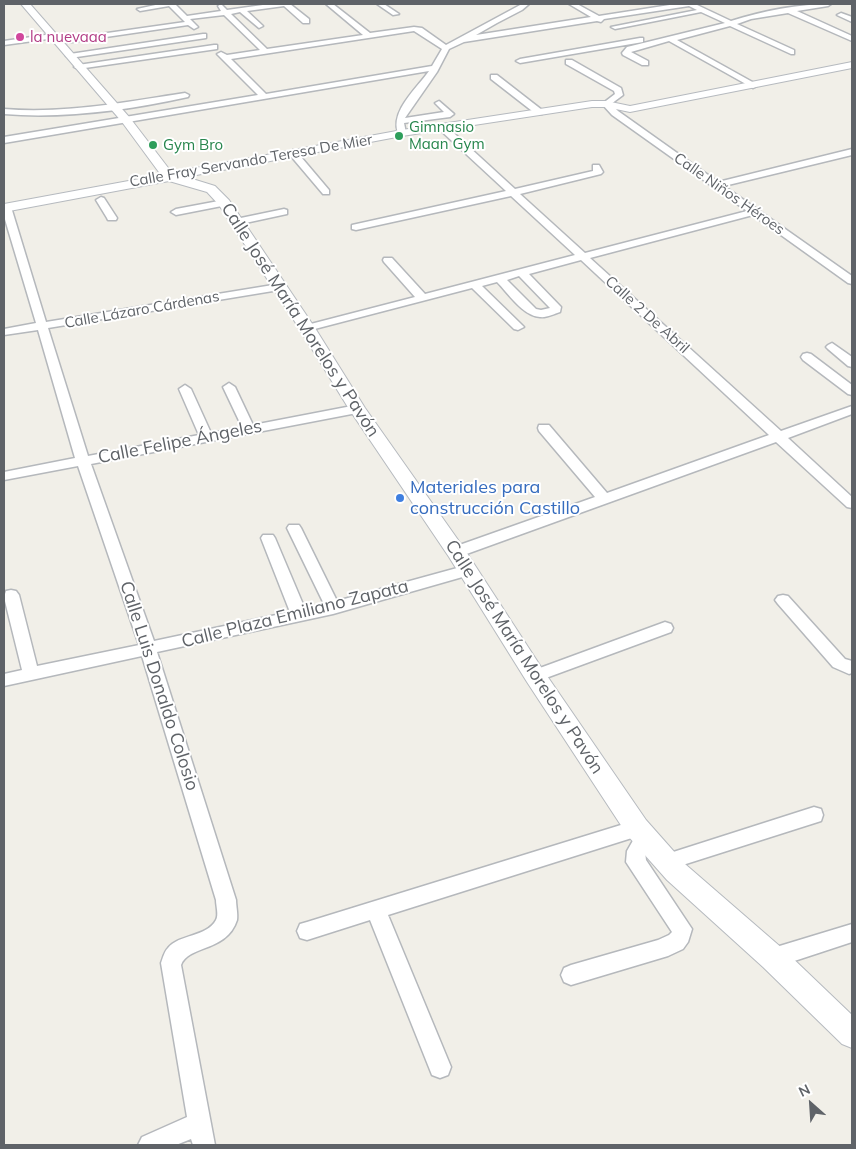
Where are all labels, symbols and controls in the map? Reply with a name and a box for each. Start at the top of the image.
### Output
place label: la nuevaaa [30,28,107,46]
marker: la nuevaaa [14,31,26,43]
place label: Gimnasio Maan Gym [409,118,485,153]
marker: Gimnasio Maan Gym [393,130,405,142]
street label: Calle Fray Servando Teresa De Mier [128,131,374,191]
place label: Gym Bro [163,136,223,154]
marker: Gym Bro [147,139,159,151]
street label: Calle Niños Héroes [670,149,788,239]
street label: Calle José María Morelos y Pavón [216,199,384,441]
street label: Calle 2 De Abril [601,273,693,357]
street label: Calle Lázaro Cárdenas [63,288,221,332]
street label: Calle Felipe Ángeles [96,415,264,469]
place label: Materiales para construcción Castillo [410,477,580,520]
marker: Materiales para construcción Castillo [394,492,406,504]
street label: Calle José María Morelos y Pavón [440,536,608,778]
street label: Calle Plaza Emiliano Zapata [179,575,411,653]
street label: Calle Luis Donaldo Colosio [115,579,203,793]
north arrow [786,1079,836,1129]
text: N [796,1080,813,1101]

